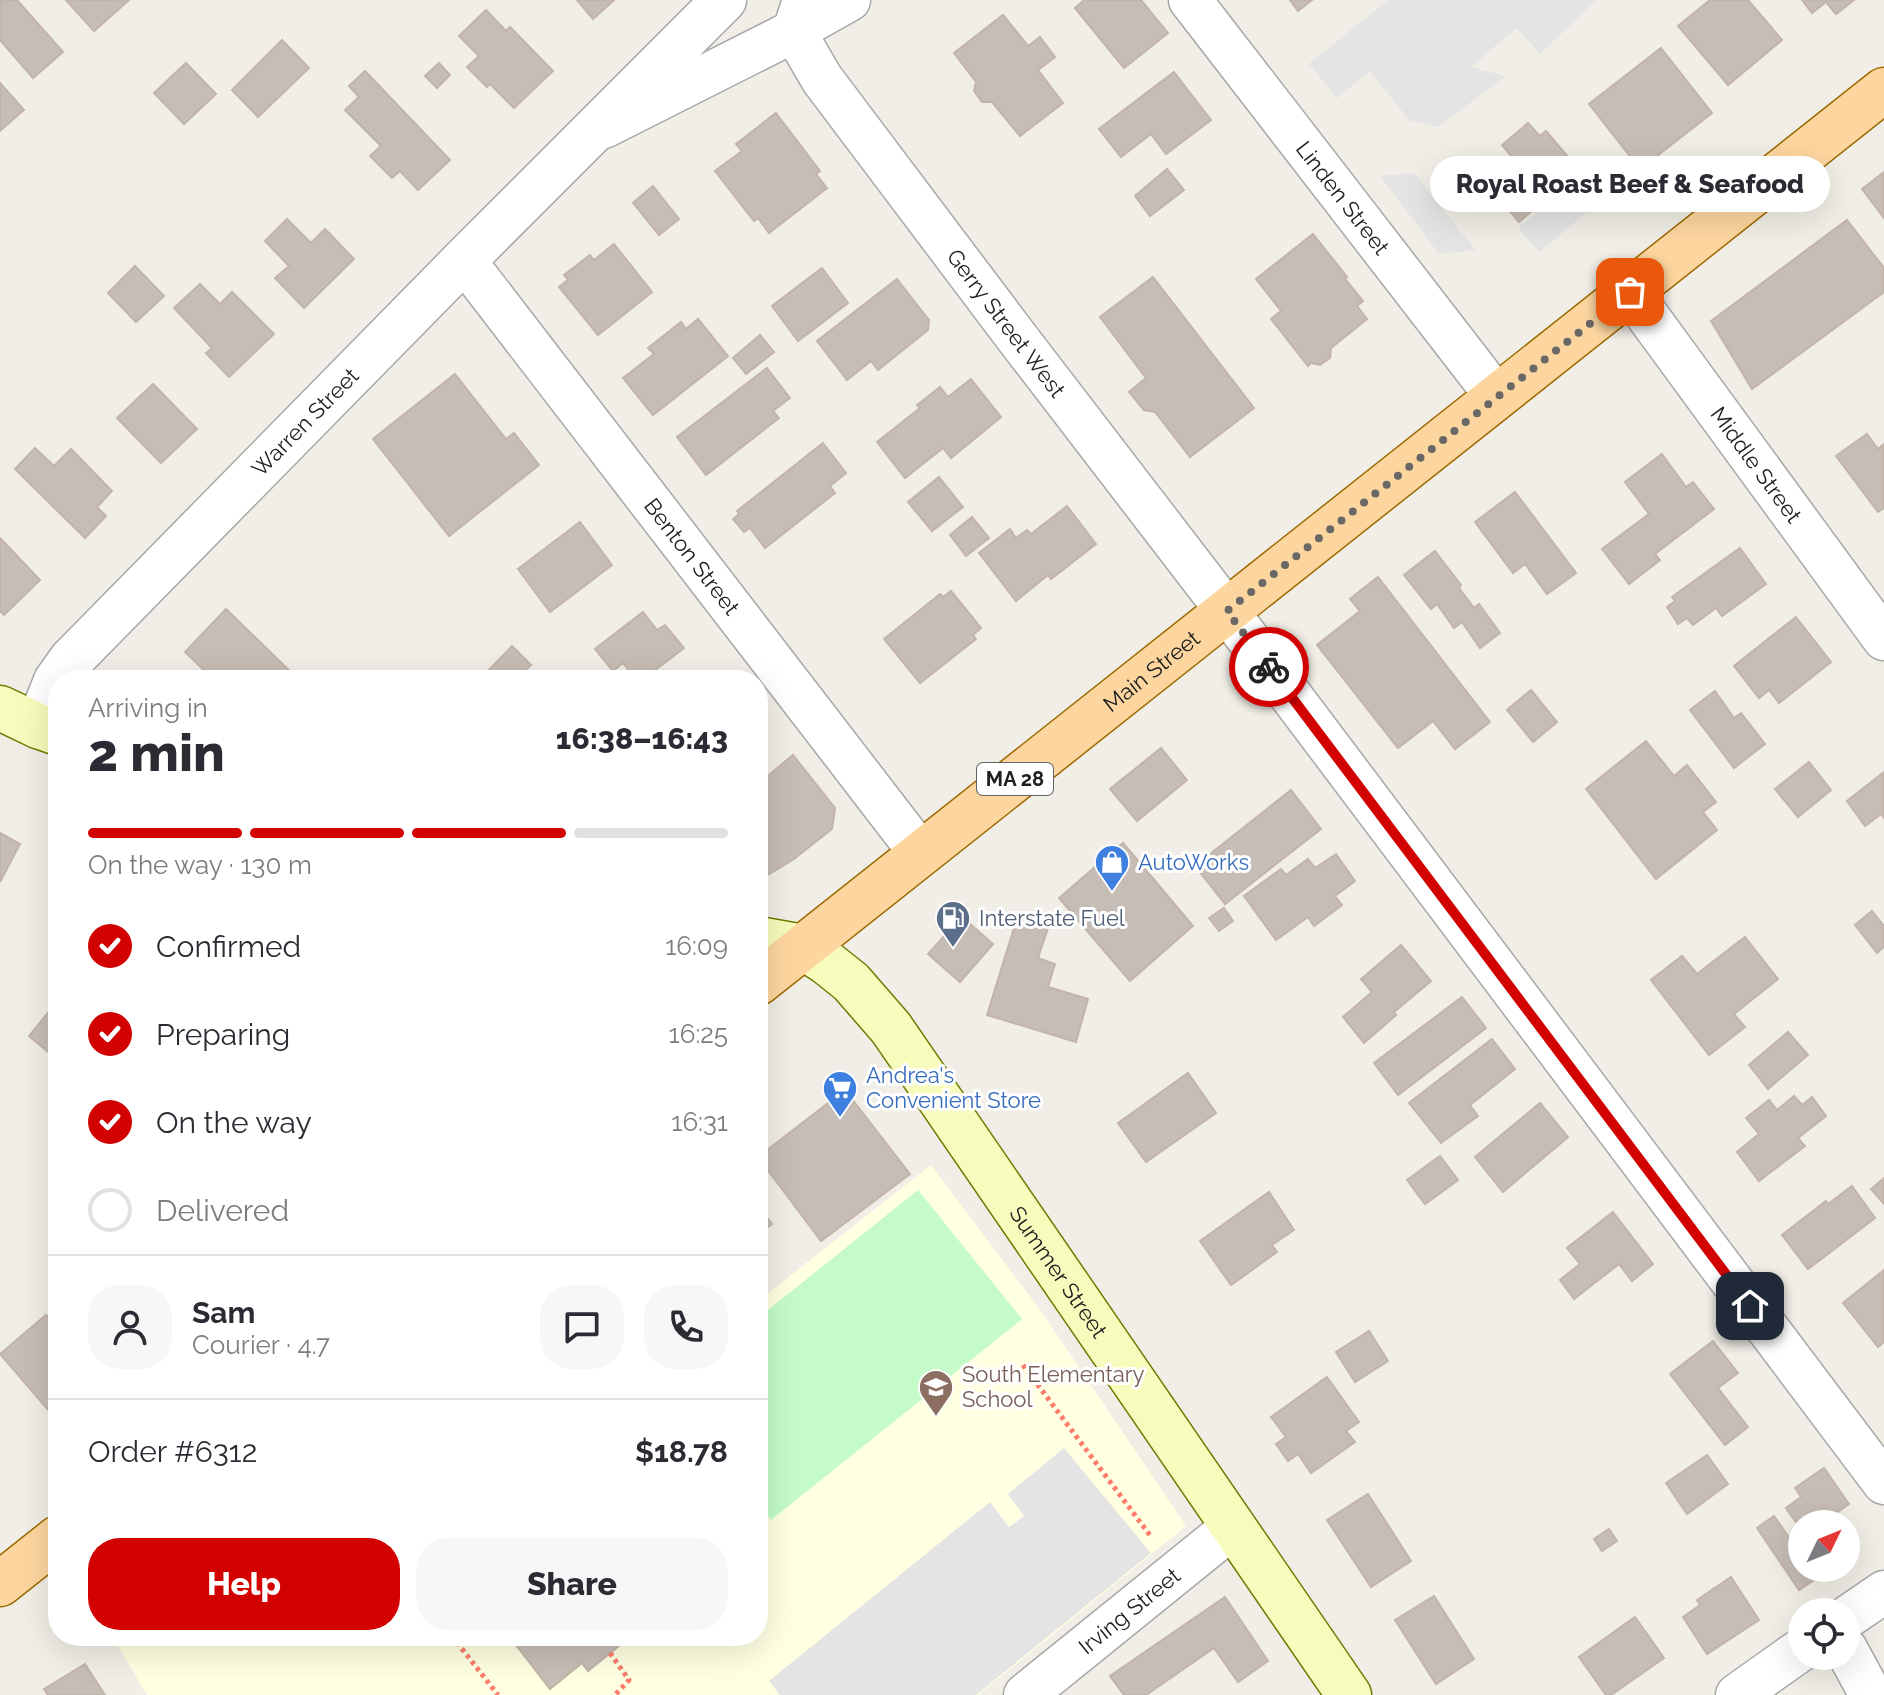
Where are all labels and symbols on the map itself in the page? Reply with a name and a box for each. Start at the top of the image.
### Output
street label: Linden Street [1291,136,1395,260]
callout: Royal Roast Beef & Seafood [1430,156,1830,212]
street label: Gerry Street West [942,244,1071,403]
pin [1596,258,1664,326]
street label: Warren Street [246,362,364,481]
street label: Middle Street [1705,402,1808,528]
street label: Benton Street [639,493,745,620]
street label: Main Street [1098,625,1205,717]
courier [1229,627,1309,707]
road number: MA 28 [977,763,1053,795]
shop icon: AutoWorks [1093,843,1131,893]
place label: AutoWorks [1138,849,1249,875]
fuel station icon: Interstate Fuel [934,899,972,949]
place label: Interstate Fuel [979,905,1125,931]
place label: Andrea's Convenient Store [866,1062,1041,1113]
supermarket icon: Andrea's Convenient Store [821,1069,859,1119]
street label: Summer Street [1004,1201,1113,1343]
pin [1716,1272,1784,1340]
place label: South Elementary School [962,1361,1145,1412]
school or university icon: South Elementary School [917,1368,955,1418]
north arrow [1788,1510,1860,1582]
street label: Irving Street [1073,1562,1186,1659]

